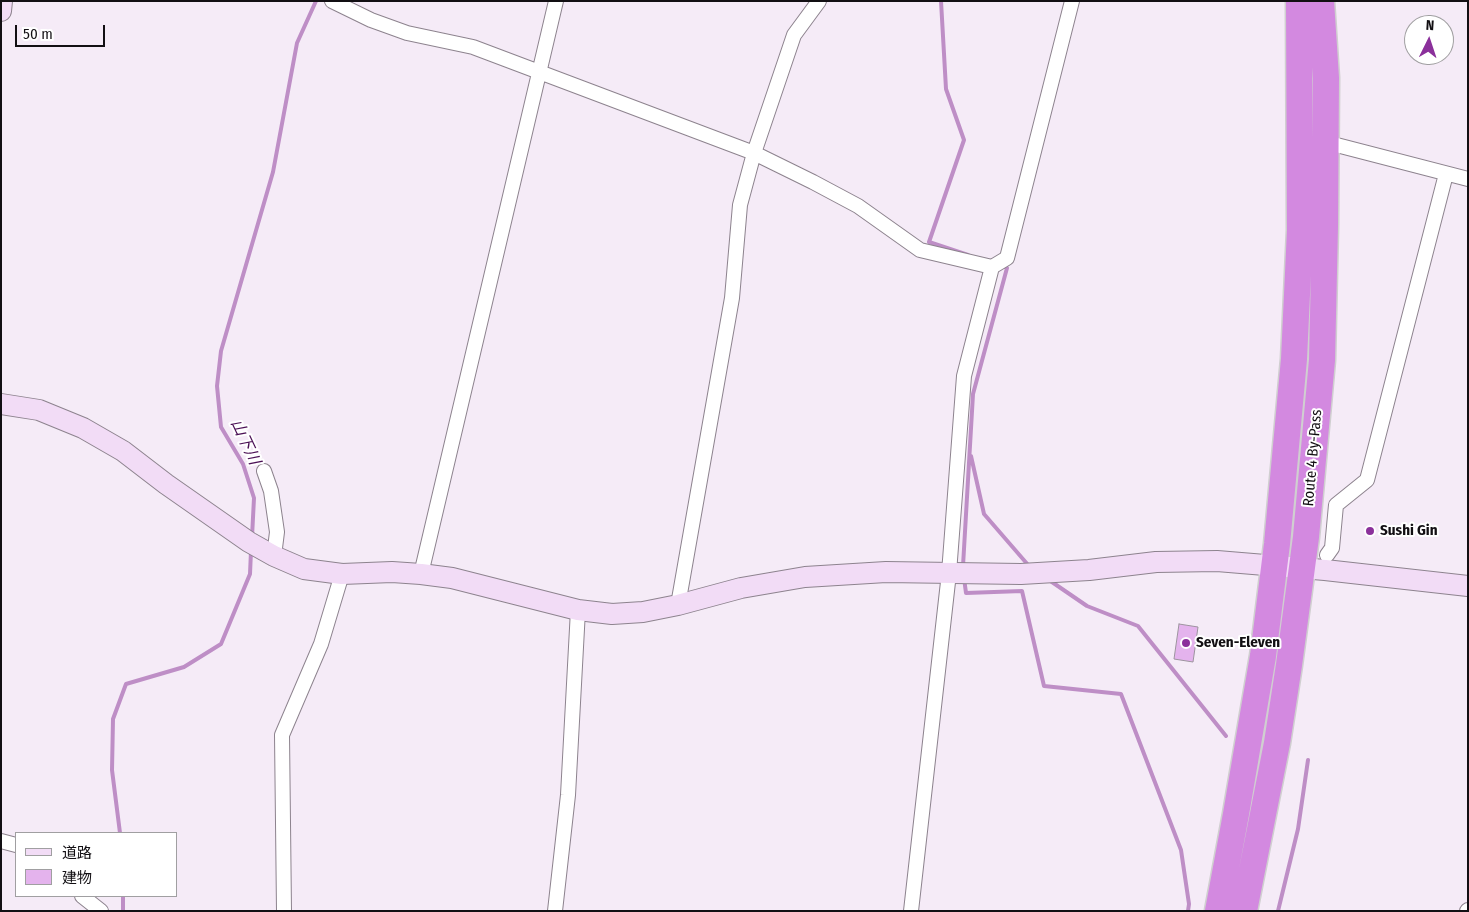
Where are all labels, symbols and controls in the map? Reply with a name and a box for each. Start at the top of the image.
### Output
scale bar [18,15,108,47]
north arrow [1404,15,1454,65]
text: N [1425,17,1435,34]
text: 50 m [23,25,53,43]
street label: Route 4 By-Pass [1300,409,1326,507]
water label: 山下川 [226,416,264,468]
place label: Sushi Gin [1380,522,1438,540]
marker: Sushi Gin [1364,525,1376,537]
place label: Seven-Eleven [1196,634,1280,652]
marker: Seven-Eleven [1180,637,1192,649]
legend [15,832,178,897]
text: 道路 [62,844,92,862]
text: 建物 [62,869,92,887]

